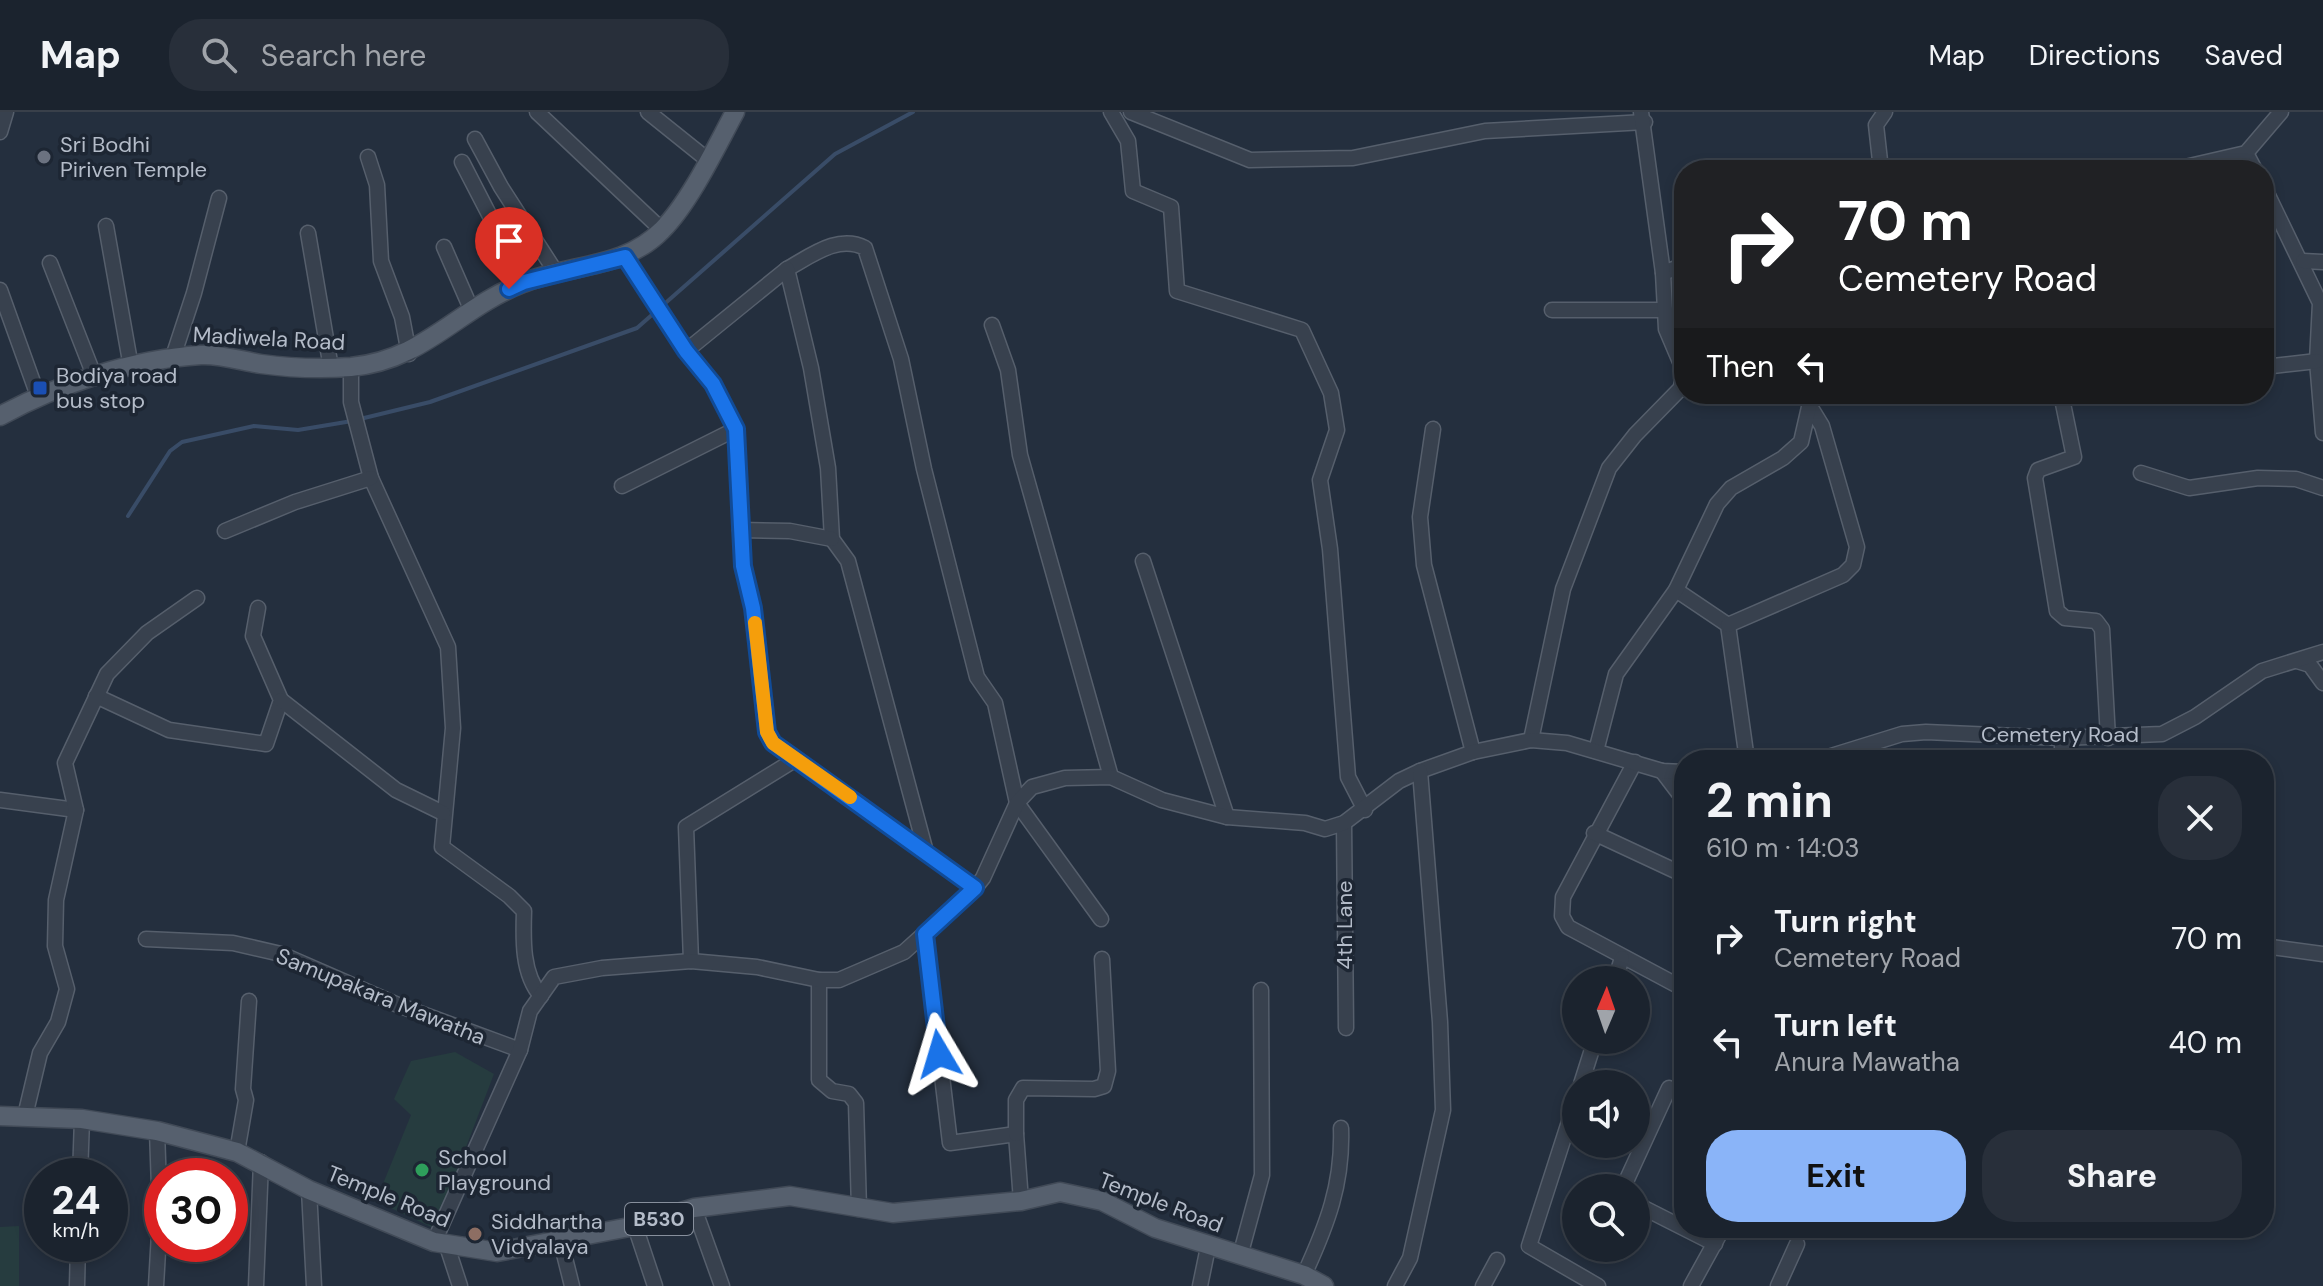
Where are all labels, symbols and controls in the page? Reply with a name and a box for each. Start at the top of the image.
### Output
search box [169,19,729,91]
text: Map [40,30,121,80]
icon: search [197,33,241,77]
text: Search here [261,36,426,75]
text: Map [1928,37,1985,74]
text: Directions [2029,37,2161,74]
text: Saved [2205,37,2283,74]
place label: Sri Bodhi Piriven Temple [60,130,207,184]
marker: Sri Bodhi Piriven Temple [35,148,53,166]
text: 70 m [1838,184,1973,257]
icon: right [1706,192,1810,296]
pin [475,207,543,289]
icon: arrive [487,219,531,263]
text: Cemetery Road [1838,255,2097,302]
street label: Madiwela Road [192,320,346,357]
icon: left [1790,344,1834,388]
text: Then [1706,347,1774,386]
place label: Bodiya road bus stop [56,361,177,415]
marker: Bodiya road bus stop [31,379,49,397]
street label: Cemetery Road [1981,720,2139,749]
text: 2 min [1706,769,1833,832]
button: close [2158,776,2242,860]
text: 610 m · 14:03 [1706,831,1860,865]
street label: 4th Lane [1330,880,1359,970]
text: Turn right [1774,902,1917,941]
icon: right [1706,916,1750,960]
text: 70 m [2171,919,2242,958]
street label: Samupakara Mawatha [272,941,490,1052]
text: Cemetery Road [1774,941,1961,975]
north arrow [1562,966,1650,1054]
map controls [1562,966,1650,1262]
text: Turn left [1774,1006,1897,1045]
position arrow [897,1012,981,1096]
icon: left [1706,1020,1750,1064]
text: 40 m [2169,1023,2242,1062]
text: Anura Mawatha [1774,1045,1960,1079]
button: sound [1562,1070,1650,1158]
button: Exit [1706,1130,1966,1222]
button: Share [1982,1130,2242,1222]
place label: School Playground [438,1143,551,1197]
speed limit sign: 30 [144,1158,248,1262]
street label: Temple Road [323,1159,455,1234]
marker: School Playground [413,1161,431,1179]
street label: Temple Road [1095,1166,1227,1239]
text: 24 [52,1174,100,1226]
button: search [1562,1174,1650,1262]
road number: B530 [625,1203,693,1235]
place label: Siddhartha Vidyalaya [491,1207,603,1261]
text: km/h [52,1217,100,1243]
marker: Siddhartha Vidyalaya [466,1225,484,1243]

